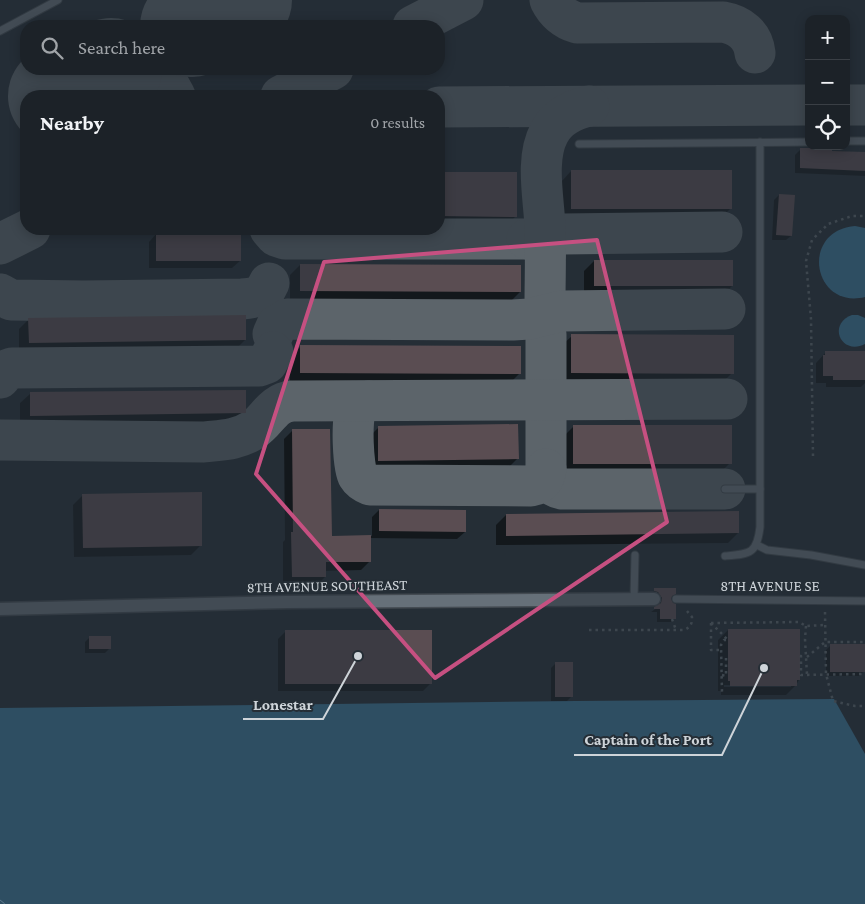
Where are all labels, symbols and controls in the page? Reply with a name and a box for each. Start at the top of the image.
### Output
map controls [805,15,850,150]
button: + [805,15,850,60]
search box [20,20,445,75]
icon: search [38,34,66,62]
text: Search here [78,37,165,58]
button: − [805,60,850,105]
button: locate [805,105,850,150]
text: Nearby [40,111,104,135]
text: 0 results [370,114,425,131]
street label: 8TH AVENUE SOUTHEAST [246,577,408,595]
street label: 8TH AVENUE SE [720,578,820,594]
callout: Lonestar [243,688,323,719]
text: Lonestar [253,696,314,713]
callout: Captain of the Port [574,724,722,755]
text: Captain of the Port [584,731,712,748]

